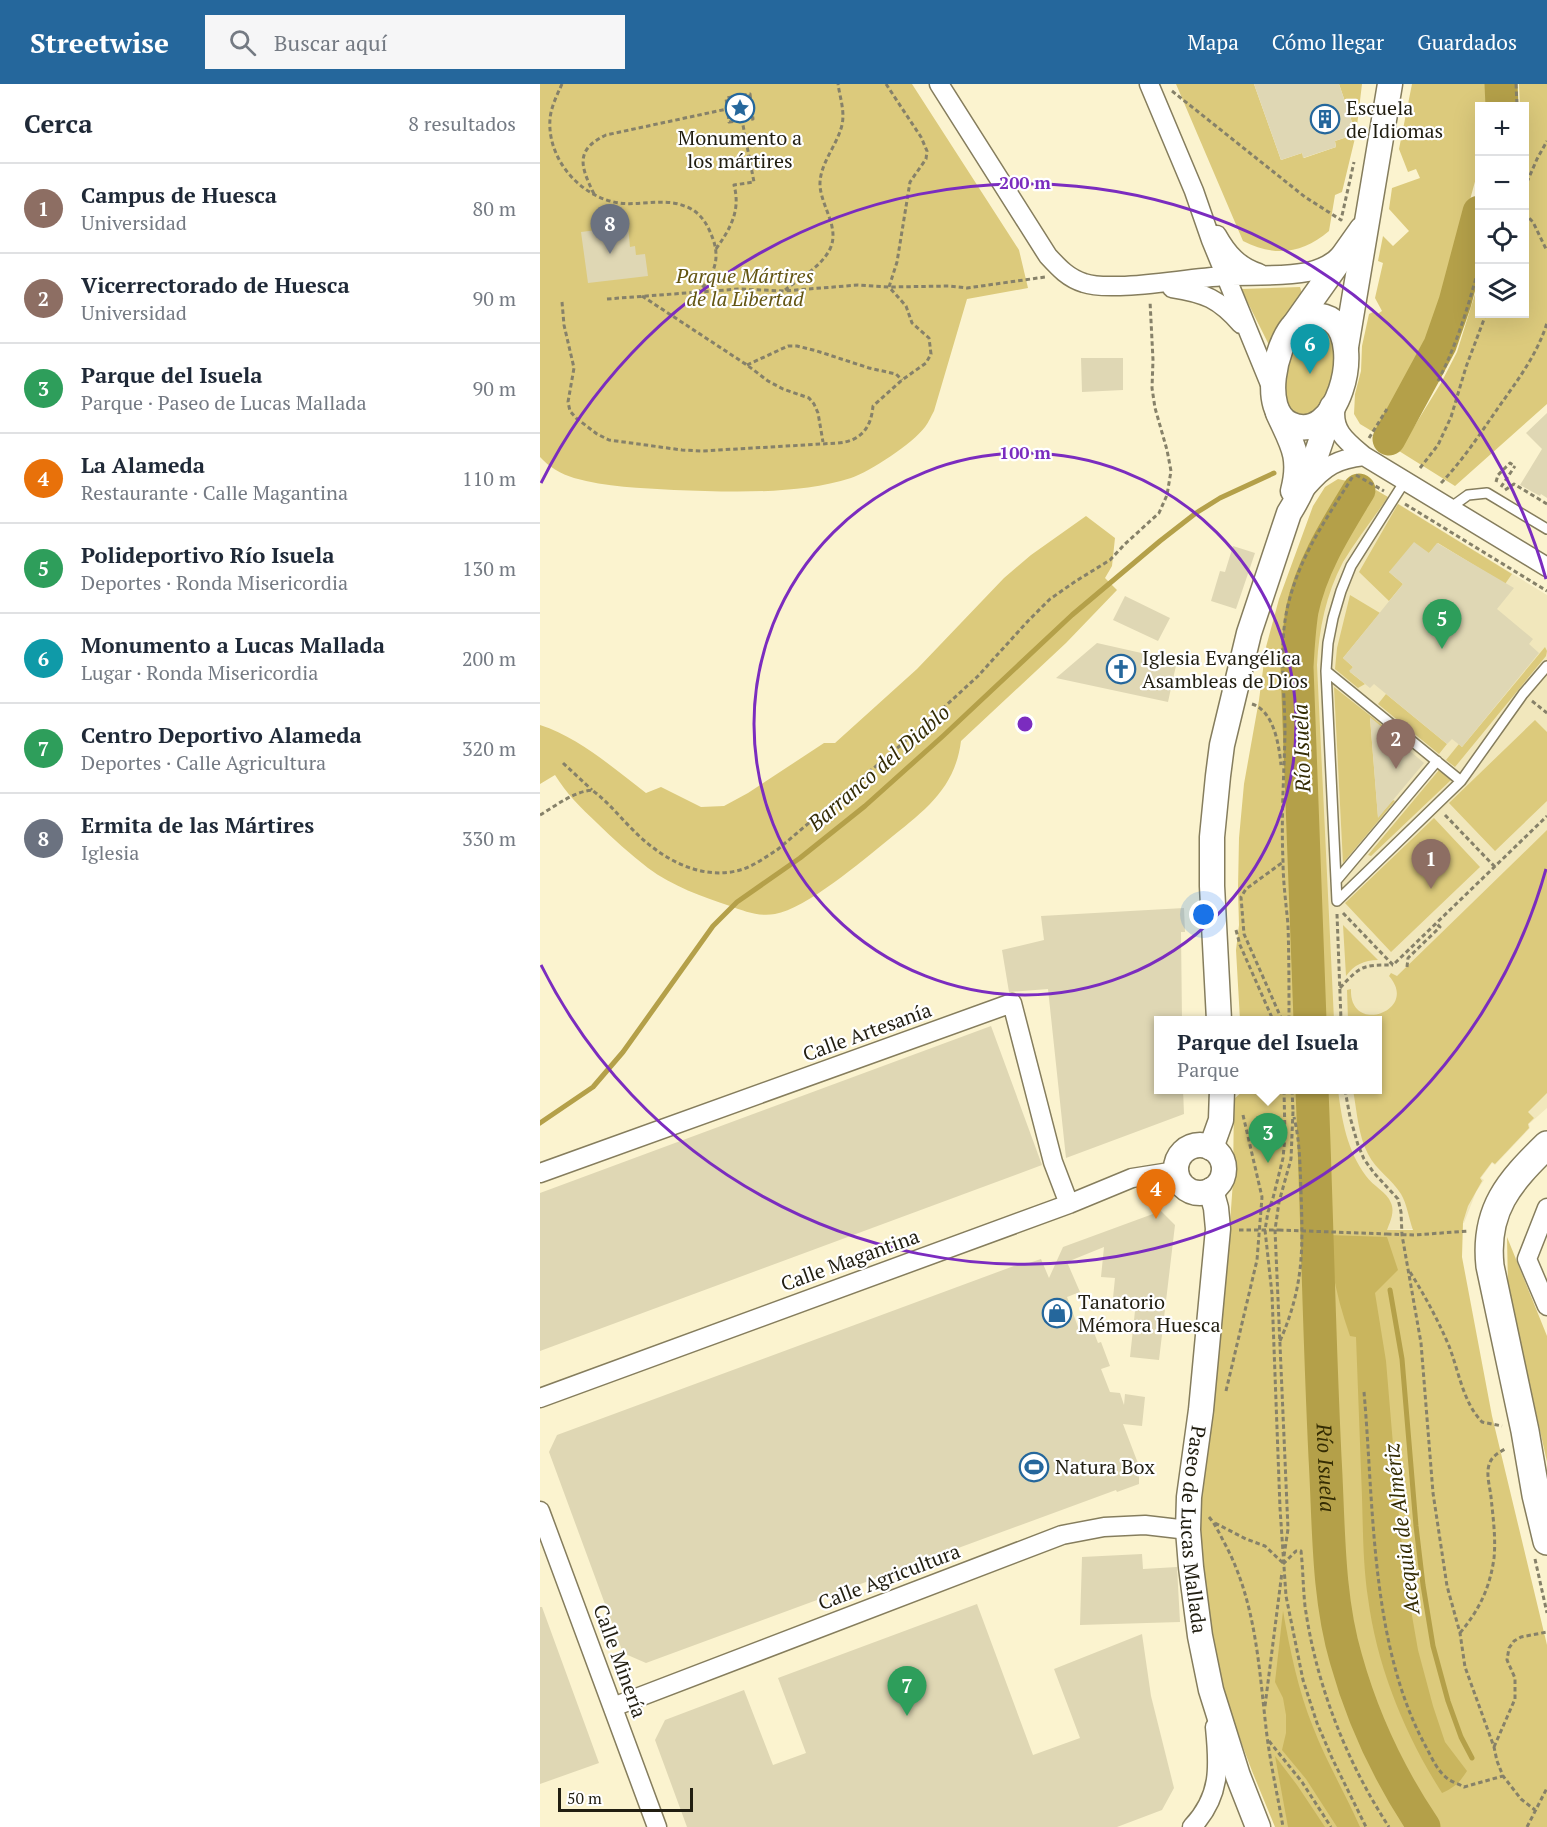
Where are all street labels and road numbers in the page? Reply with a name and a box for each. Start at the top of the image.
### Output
street label: Calle Artesanía [799,996,935,1067]
street label: Calle Magantina [777,1222,923,1297]
street label: Paseo de Lucas Mallada [1175,1424,1214,1635]
street label: Calle Agricultura [814,1537,964,1616]
street label: Calle Minería [587,1600,654,1721]

